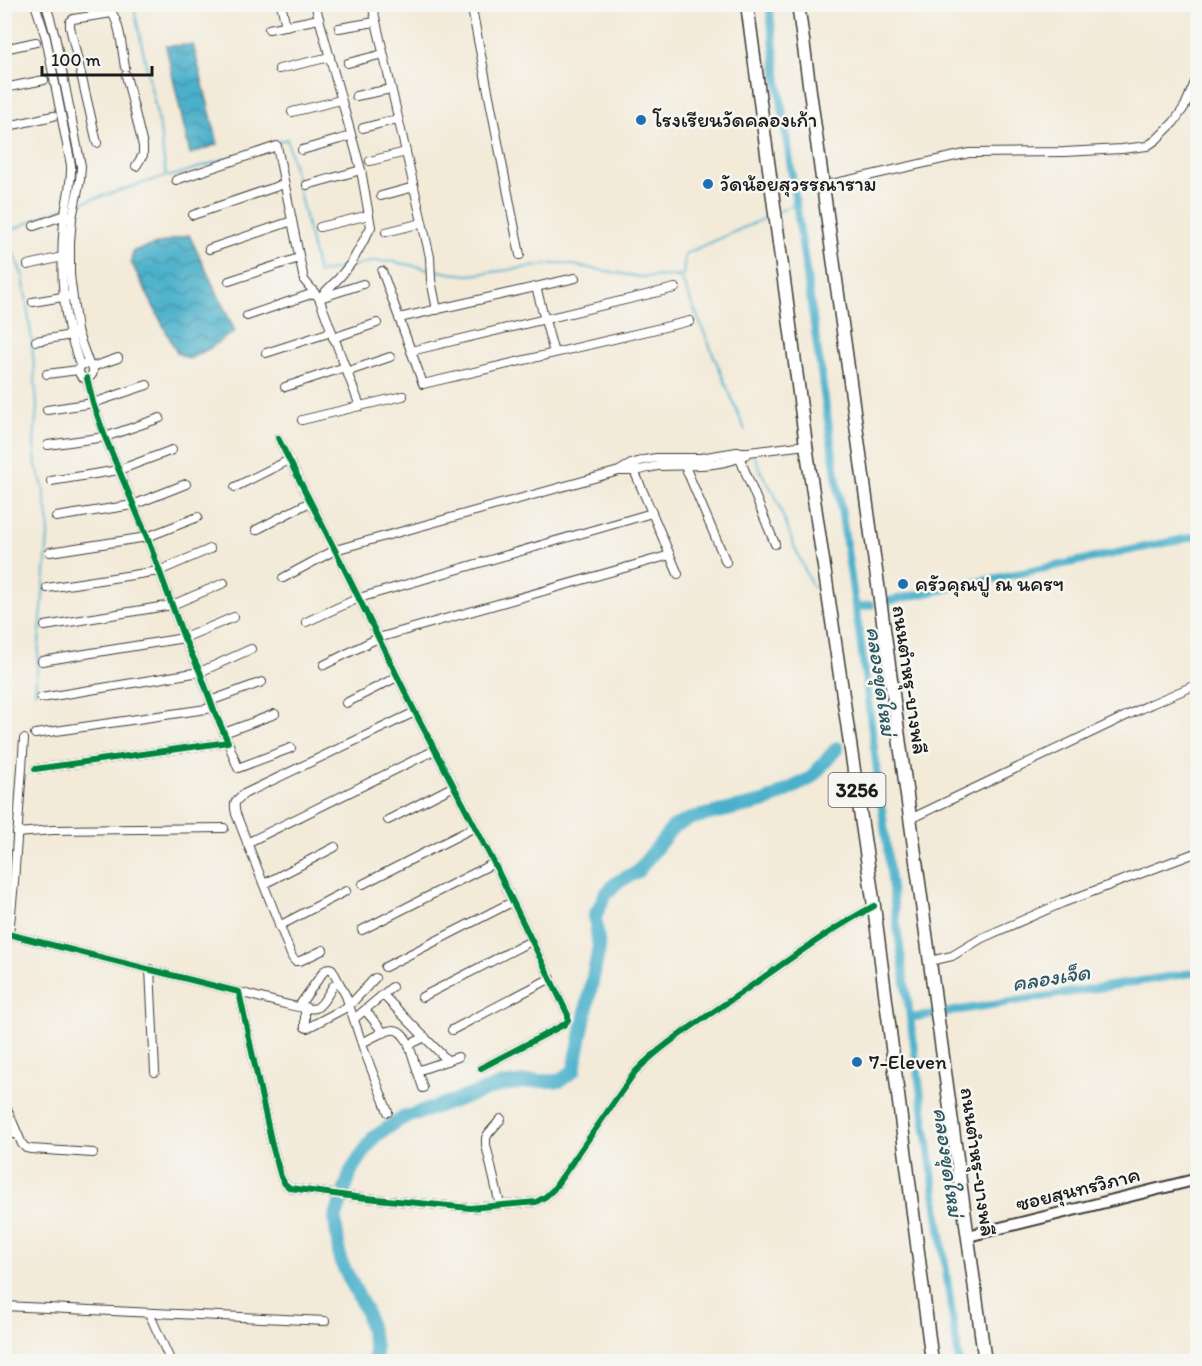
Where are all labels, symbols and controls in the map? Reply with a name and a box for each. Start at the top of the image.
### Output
scale bar [42,39,152,77]
text: 100 m [51,49,101,71]
place label: โรงเรียนวัดคลองเก้า [652,107,817,132]
marker: โรงเรียนวัดคลองเก้า [634,113,648,127]
place label: วัดน้อยสุวรรณาราม [720,171,877,197]
marker: วัดน้อยสุวรรณาราม [701,177,715,191]
place label: ครัวคุณปู ณ นครฯ [915,571,1064,598]
marker: ครัวคุณปู ณ นครฯ [896,577,910,591]
street label: ถนนตำหรุ-บางพลี [887,604,933,756]
water label: คลองขุดใหม่ [859,625,903,741]
road number: 3256 [828,773,886,807]
water label: คลองเจ็ด [1010,958,1092,997]
place label: 7-Eleven [869,1049,947,1074]
marker: 7-Eleven [850,1055,864,1069]
street label: ถนนตำหรุ-บางพลี [955,1086,1001,1238]
water label: คลองขุดใหม่ [926,1106,970,1222]
street label: ซอยสุนทรวิภาค [1013,1161,1143,1217]

